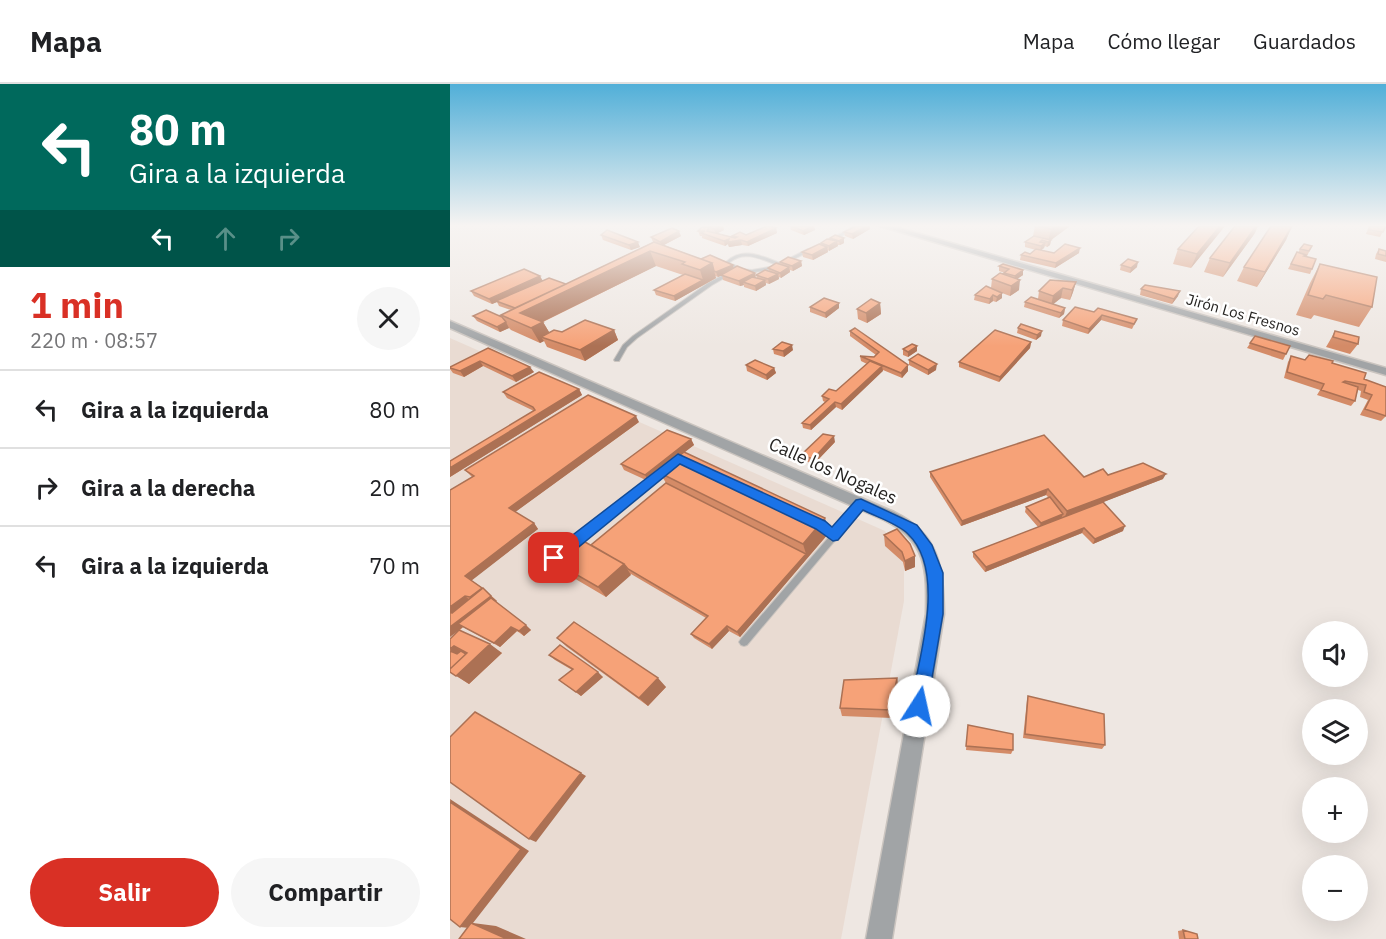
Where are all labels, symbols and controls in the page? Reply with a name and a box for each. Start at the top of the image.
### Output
text: Mapa [30,23,102,60]
text: Mapa [1023,27,1074,55]
text: Cómo llegar [1107,27,1220,55]
text: Guardados [1253,27,1356,55]
text: 80 m [129,102,227,157]
icon: left [30,108,108,186]
text: Gira a la izquierda [129,155,345,190]
icon: left [146,222,179,255]
icon: ahead [209,222,242,255]
icon: right [272,222,305,255]
text: 1 min [30,281,124,328]
button: close [357,287,420,350]
street label: Jirón Los Fresnos [1184,289,1302,340]
text: 220 m · 08:57 [30,327,158,354]
icon: left [30,393,63,426]
text: Gira a la izquierda [81,395,269,424]
text: 80 m [369,395,420,424]
street label: Calle los Nogales [765,432,901,509]
icon: right [30,471,63,504]
text: Gira a la derecha [81,473,255,502]
text: 20 m [369,473,420,502]
pin [528,532,579,583]
icon: arrive [537,541,570,574]
icon: left [30,549,63,582]
text: Gira a la izquierda [81,551,269,580]
text: 70 m [369,551,420,580]
map controls [1302,621,1368,921]
button: sound [1302,621,1368,687]
position arrow [887,674,951,738]
button: layers [1302,699,1368,765]
button: + [1302,777,1368,843]
button: − [1302,855,1368,921]
button: Salir [30,858,219,927]
button: Compartir [231,858,420,927]

